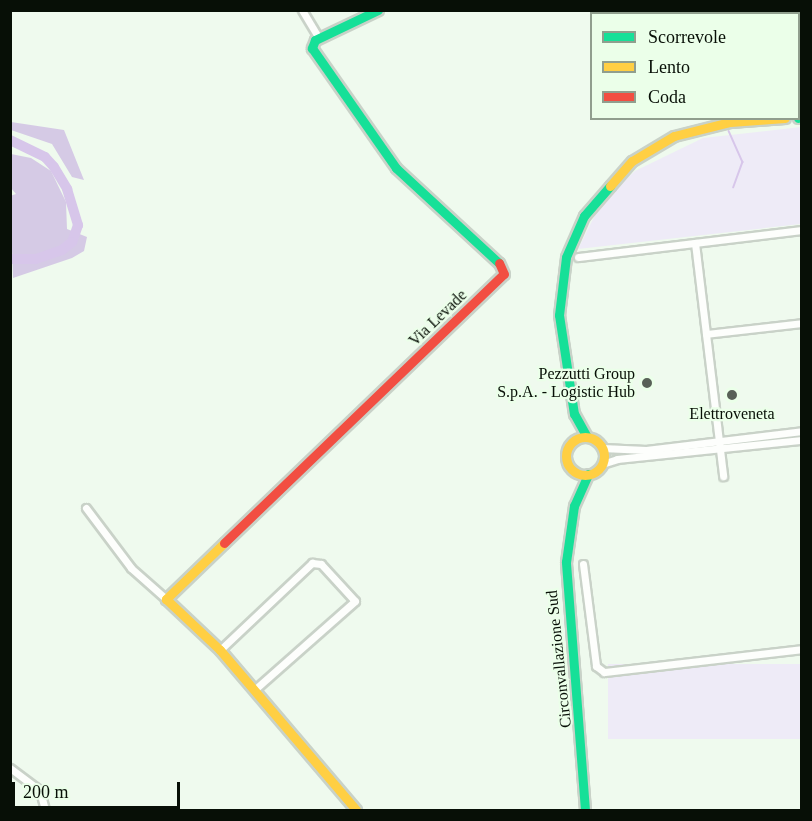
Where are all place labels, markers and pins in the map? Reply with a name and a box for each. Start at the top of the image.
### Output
place label: Pezzutti Group S.p.A. - Logistic Hub [497,364,635,402]
marker: Pezzutti Group S.p.A. - Logistic Hub [640,376,654,390]
marker: Elettroveneta [725,388,739,402]
place label: Elettroveneta [689,404,775,424]

